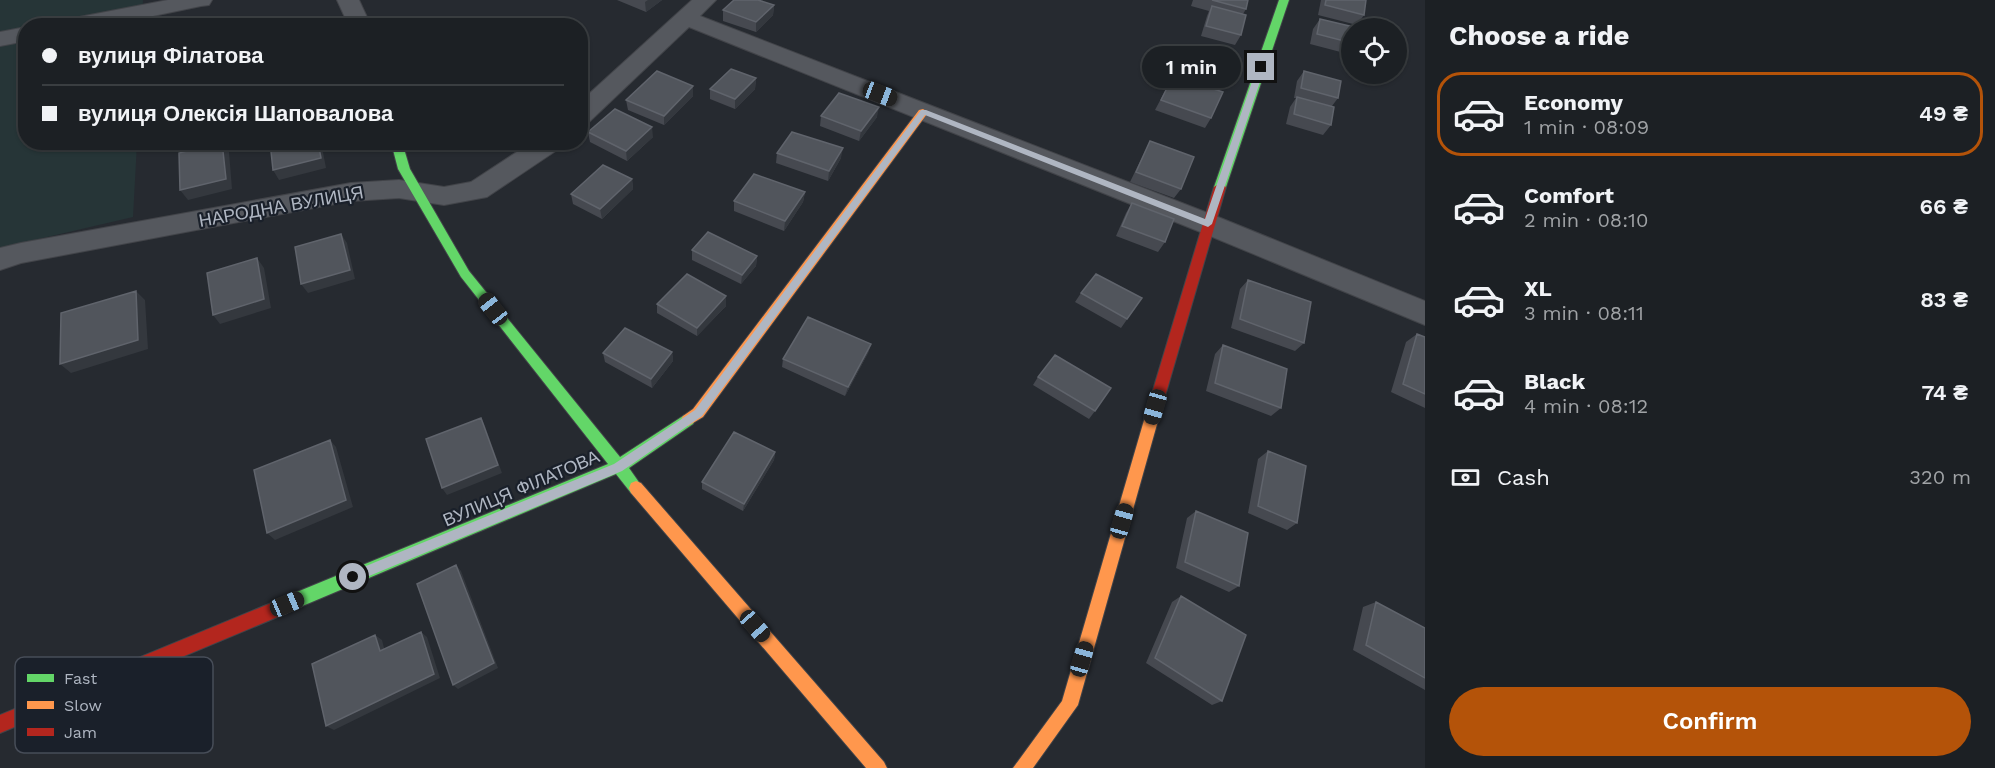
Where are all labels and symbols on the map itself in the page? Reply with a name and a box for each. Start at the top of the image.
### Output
callout: 1 min [1141,46,1240,88]
route end [1247,53,1274,80]
car [860,79,900,109]
street label: НАРОДНА ВУЛИЦЯ [197,181,365,231]
car [475,289,511,329]
car [1141,387,1169,427]
street label: ВУЛИЦЯ ФІЛАТОВА [440,445,602,531]
car [1108,501,1136,541]
route start [339,563,366,590]
car [267,589,307,619]
car [736,607,774,645]
car [1068,639,1096,679]
legend [15,657,213,753]
text: Fast [64,669,97,688]
text: Slow [64,696,102,715]
text: Jam [64,723,97,742]

